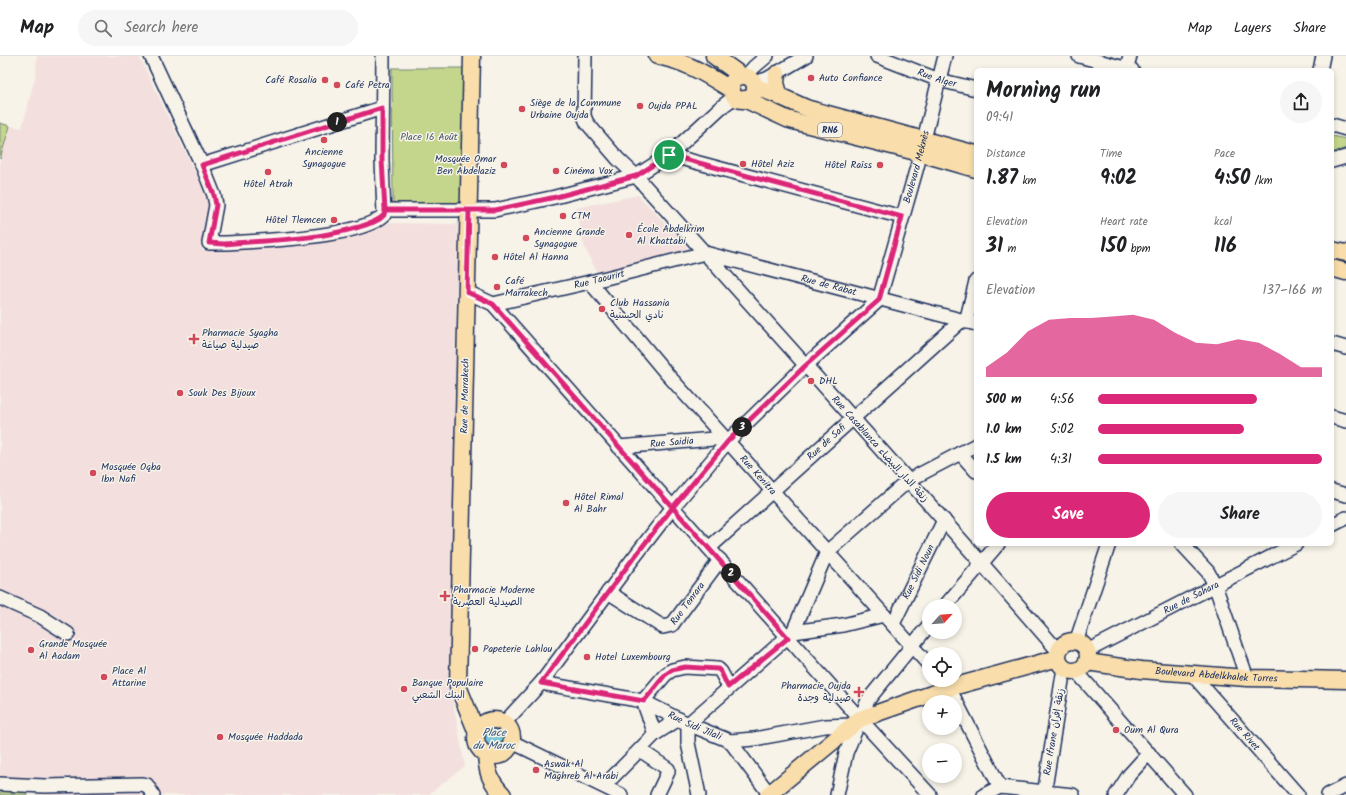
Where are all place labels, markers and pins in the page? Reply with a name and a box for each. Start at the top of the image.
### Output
place label: Auto Confiance [819,70,883,86]
place label: Café Rosalia [265,72,317,88]
marker: Auto Confiance [806,73,816,83]
marker: Café Rosalia [320,75,330,85]
place label: Café Petra [345,77,390,93]
marker: Café Petra [332,80,342,90]
place label: Siège de la Commune Urbaine Oujda [530,95,622,123]
place label: Oujda PPAL [648,98,698,114]
marker: Oujda PPAL [635,101,645,111]
marker: Siège de la Commune Urbaine Oujda [517,104,527,114]
pin: 1 [327,112,347,132]
marker: Ancienne Synagogue [319,135,329,145]
pin [652,138,686,172]
place label: Ancienne Synagogue [302,144,346,172]
place label: Mosquée Omar Ben Abdelaziz [435,151,497,179]
place label: Hôtel Aziz [751,156,795,172]
place label: Hôtel Raïss [825,157,873,173]
marker: Hôtel Aziz [738,159,748,169]
marker: Mosquée Omar Ben Abdelaziz [499,160,509,170]
marker: Hôtel Raïss [875,160,885,170]
place label: Cinéma Vox [564,163,614,179]
marker: Cinéma Vox [551,166,561,176]
marker: Hôtel Atrah [263,167,273,177]
place label: Hôtel Atrah [243,176,293,192]
place label: CTM [571,208,590,224]
marker: CTM [558,211,568,221]
place label: Hôtel Tlemcen [265,212,326,228]
marker: Hôtel Tlemcen [329,215,339,225]
place label: École Abdelkrim Al Khattabi [637,221,704,249]
place label: Ancienne Grande Synagogue [534,224,605,252]
marker: École Abdelkrim Al Khattabi [624,230,634,240]
marker: Ancienne Grande Synagogue [521,233,531,243]
place label: Hôtel Al Hanna [503,249,569,265]
marker: Hôtel Al Hanna [490,252,500,262]
place label: Café Marrakech [505,273,548,301]
marker: Café Marrakech [492,282,502,292]
place label: Club Hassania نادي الحسنية [610,295,670,323]
marker: Club Hassania نادي الحسنية [597,304,607,314]
place label: Pharmacie Syagha صيدلية صياغة [202,325,279,353]
marker: Pharmacie Syagha صيدلية صياغة [189,334,199,344]
place label: DHL [819,373,838,389]
marker: DHL [806,376,816,386]
place label: Souk Des Bijoux [188,385,256,401]
marker: Souk Des Bijoux [175,388,185,398]
pin: 3 [732,417,752,437]
place label: Mosquée Oqba Ibn Nafi [101,459,161,487]
marker: Mosquée Oqba Ibn Nafi [88,468,98,478]
place label: Hôtel Rimal Al Bahr [574,489,624,517]
marker: Hôtel Rimal Al Bahr [561,498,571,508]
pin: 2 [721,563,741,583]
place label: Pharmacie Moderne الصيدلية العصرية [453,582,535,610]
marker: Pharmacie Moderne الصيدلية العصرية [440,591,450,601]
place label: Grande Mosquée Al Aadam [39,636,108,664]
place label: Papeterie Lahlou [483,641,552,657]
marker: Papeterie Lahlou [470,644,480,654]
marker: Grande Mosquée Al Aadam [26,645,36,655]
place label: Hotel Luxembourg [595,649,671,665]
marker: Hotel Luxembourg [582,652,592,662]
place label: Place Al Attarine [112,663,147,691]
marker: Place Al Attarine [99,672,109,682]
place label: Banque Populaire البنك الشعبي [412,675,484,704]
place label: Pharmacie Oujda صيدلية وجدة [781,678,851,706]
marker: Banque Populaire البنك الشعبي [399,684,409,694]
marker: Pharmacie Oujda صيدلية وجدة [854,687,864,697]
place label: Oum Al Qura [1124,722,1179,738]
marker: Oum Al Qura [1111,725,1121,735]
place label: Mosquée Haddada [228,729,303,745]
marker: Mosquée Haddada [215,732,225,742]
place label: Aswak Al Maghreb Al Arabi [544,756,619,784]
marker: Aswak Al Maghreb Al Arabi [531,765,541,775]

